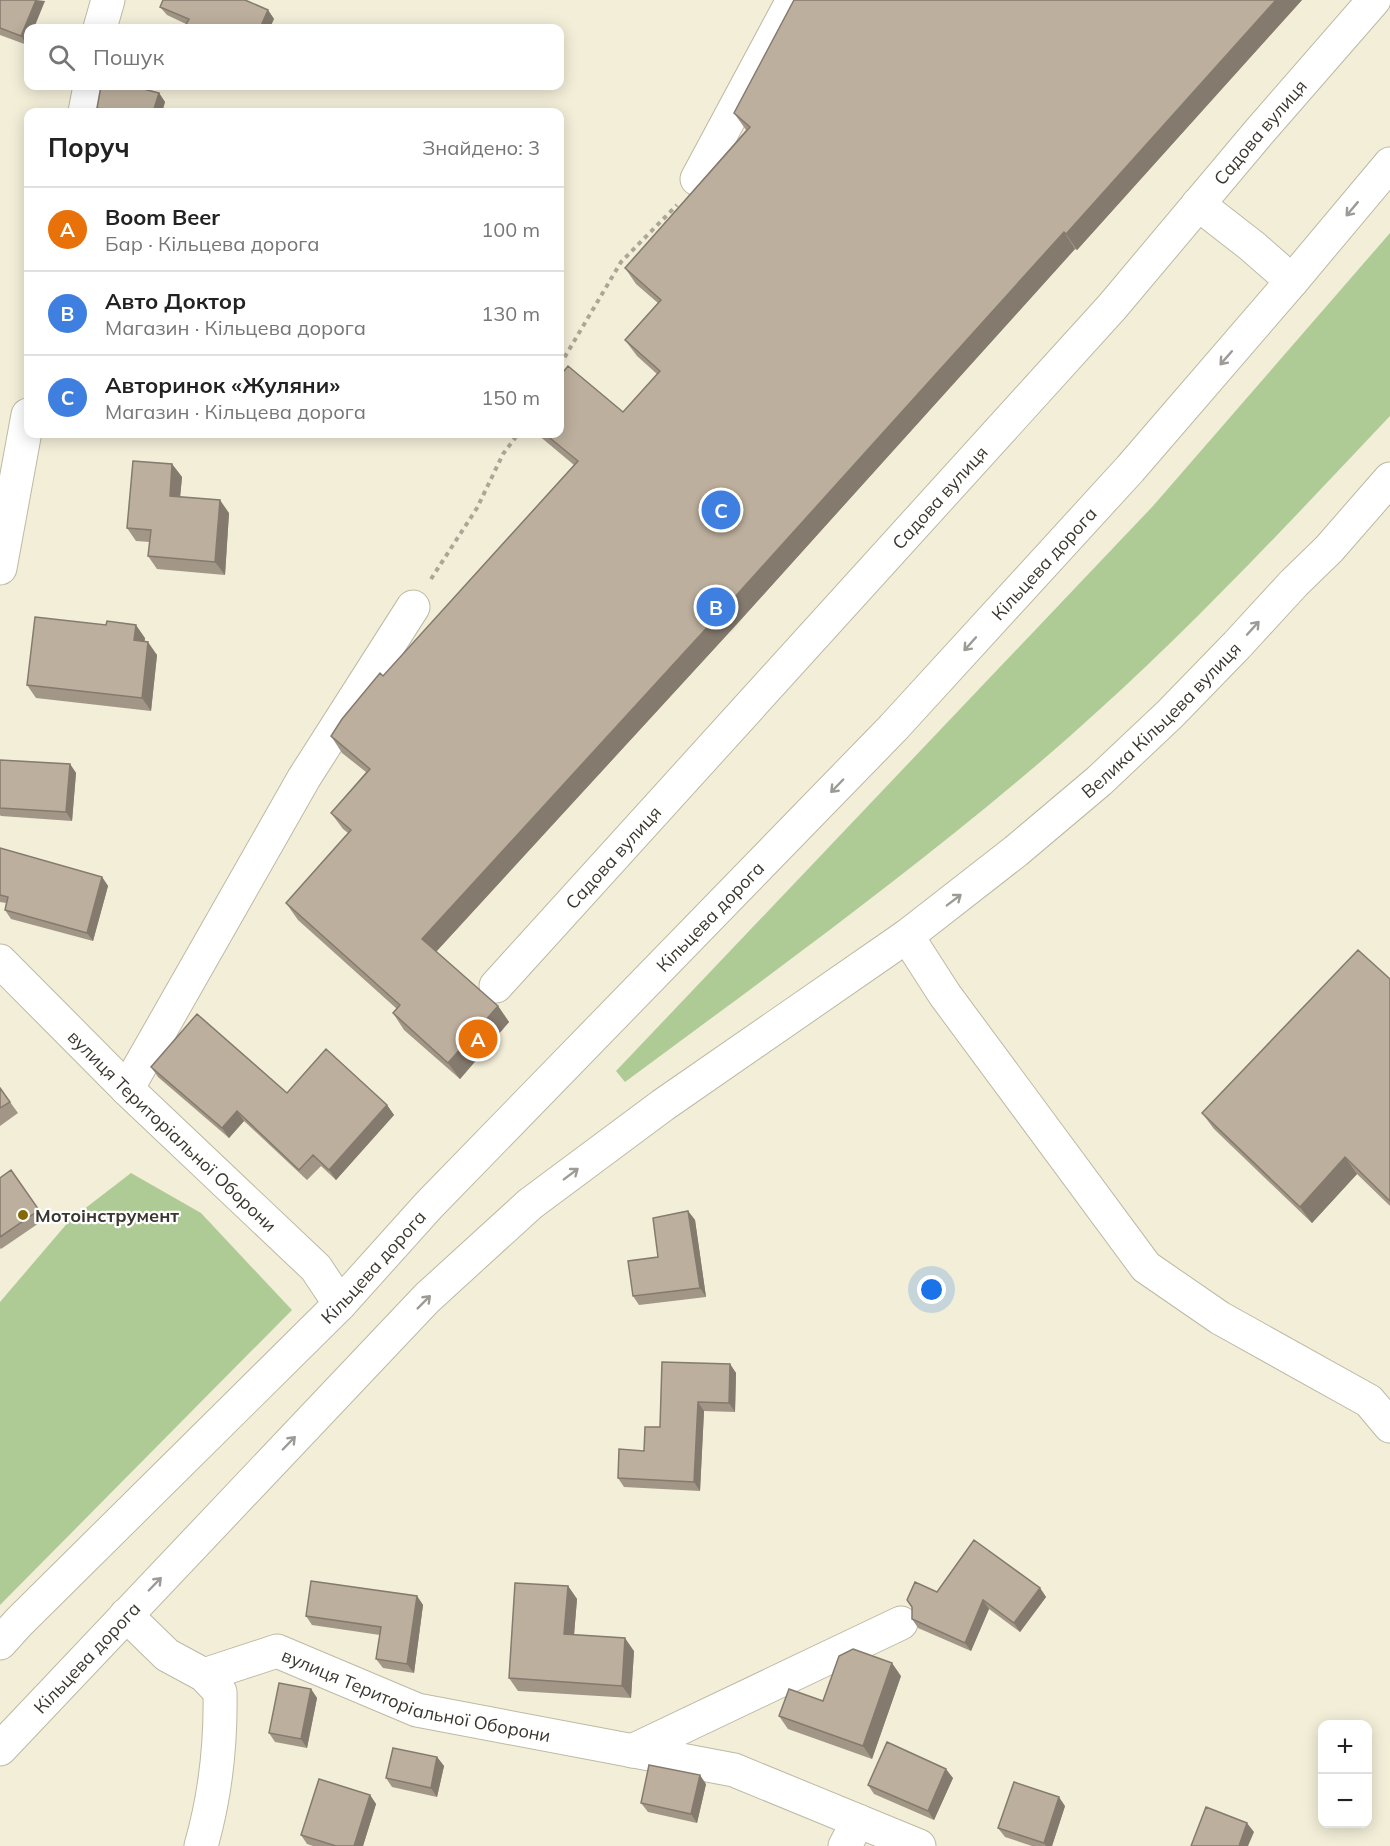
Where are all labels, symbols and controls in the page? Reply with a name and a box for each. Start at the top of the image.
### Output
search box [24,24,564,90]
icon: search [45,41,78,74]
text: Пошук [93,43,164,71]
street label: Садова вулиця [1208,74,1311,189]
text: Поруч [48,131,130,164]
text: Знайдено: 3 [422,135,540,160]
one-way arrow [1346,201,1359,217]
text: Boom Beer [105,203,220,231]
text: A [60,217,75,242]
text: 100 m [481,217,540,242]
text: Бар · Кільцева дорога [105,231,319,256]
text: Авто Доктор [105,287,246,315]
text: B [61,301,74,326]
text: 130 m [481,301,540,326]
text: Магазин · Кільцева дорога [105,315,366,340]
one-way arrow [1219,350,1233,365]
text: Авторинок «Жуляни» [105,371,340,399]
text: C [61,385,74,410]
text: 150 m [481,385,540,410]
text: Магазин · Кільцева дорога [105,399,366,424]
street label: Садова вулиця [887,441,992,554]
pin: C [702,488,740,532]
street label: Кільцева дорога [986,502,1101,625]
pin: B [696,584,736,630]
one-way arrow [1246,621,1260,636]
one-way arrow [963,636,977,651]
street label: Велика Кільцева вулиця [1076,637,1245,803]
one-way arrow [829,779,844,794]
street label: Садова вулиця [560,801,666,914]
street label: Кільцева дорога [651,856,769,976]
one-way arrow [945,894,961,907]
pin: A [458,1016,498,1062]
street label: вулиця Територіальної Оборони [63,1025,282,1236]
one-way arrow [562,1168,578,1180]
place label: Мотоінструмент [35,1204,179,1227]
street label: Кільцева дорога [316,1205,430,1328]
marker: Мотоінструмент [16,1208,30,1222]
your location [917,1275,946,1304]
one-way arrow [416,1294,431,1309]
one-way arrow [282,1436,296,1451]
one-way arrow [148,1577,162,1592]
street label: Кільцева дорога [28,1597,145,1718]
street label: вулиця Територіальної Оборони [279,1643,553,1747]
map controls [1318,1720,1372,1828]
button: + [1318,1720,1372,1774]
button: − [1318,1774,1372,1828]

